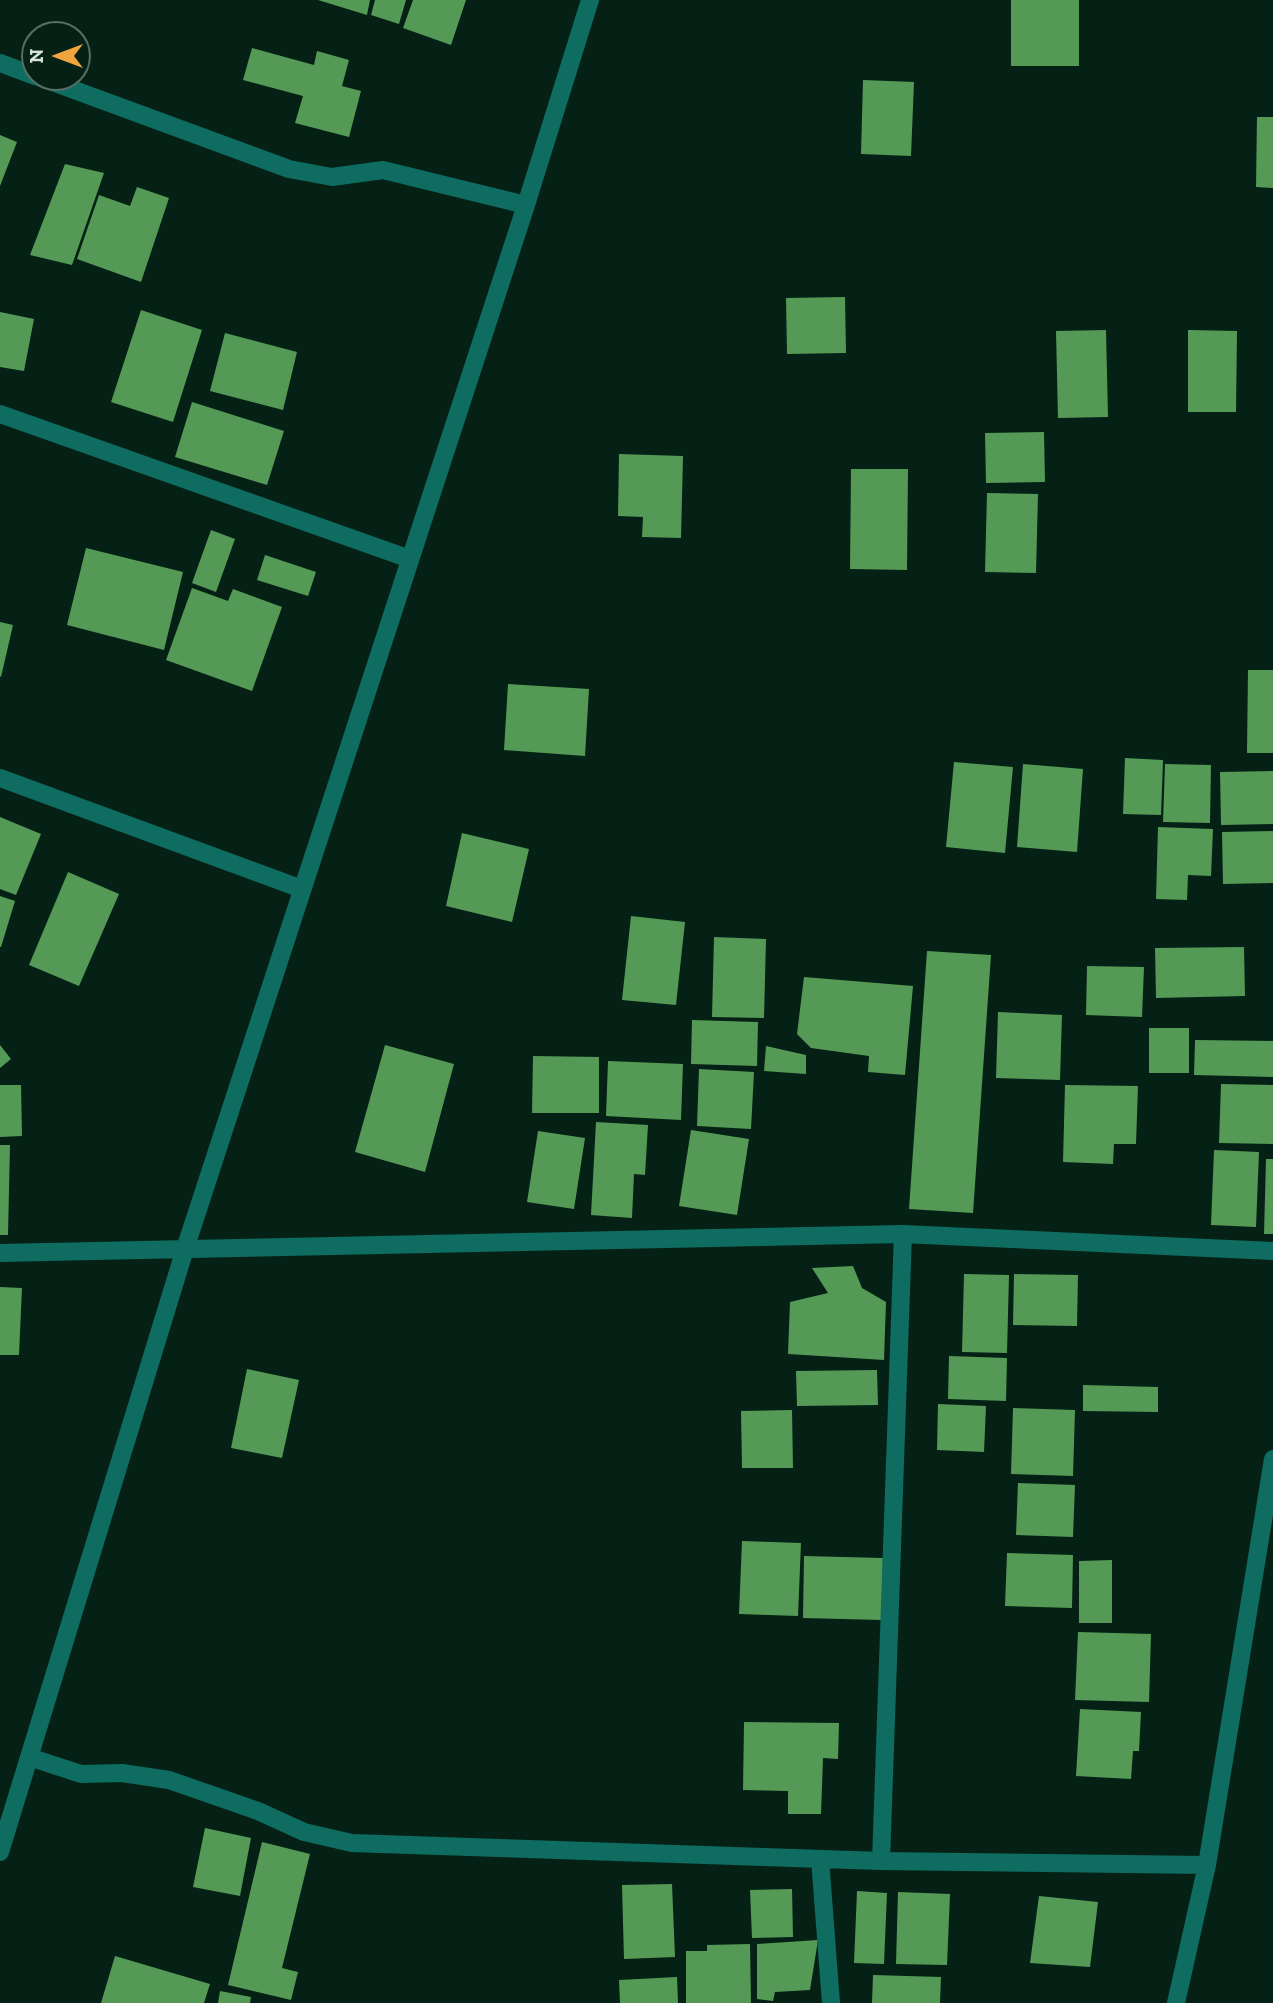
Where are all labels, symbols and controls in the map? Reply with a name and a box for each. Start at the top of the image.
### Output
north arrow [21,21,91,91]
text: N [25,49,48,63]

